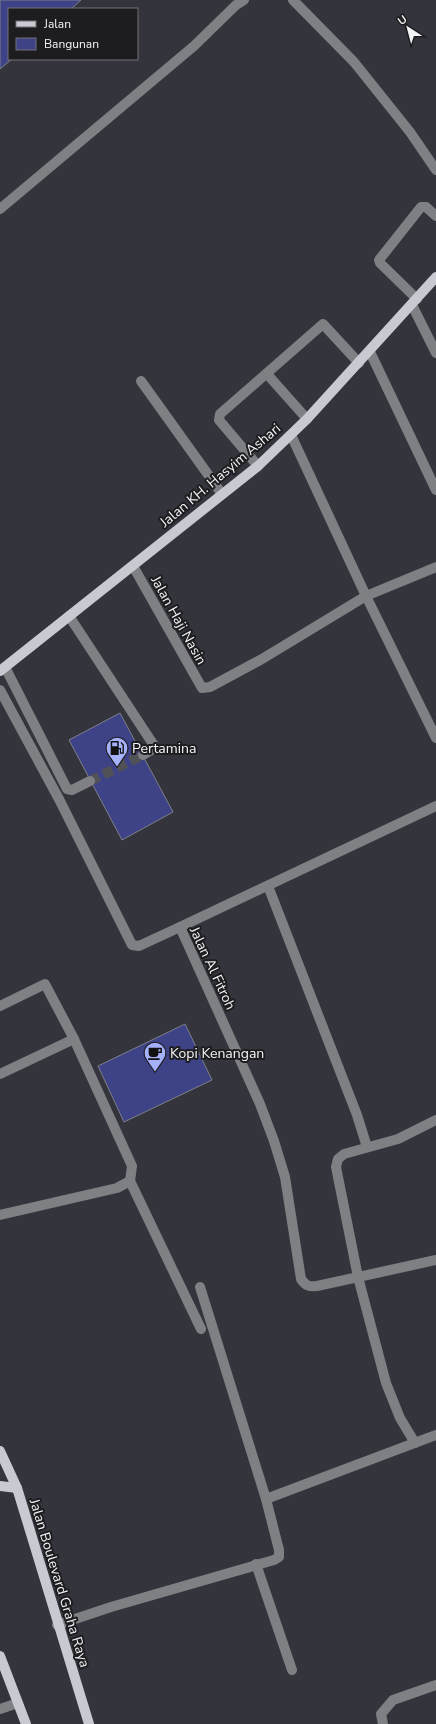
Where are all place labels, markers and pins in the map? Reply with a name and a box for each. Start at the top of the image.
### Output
fuel station icon: Pertamina [104,735,130,768]
place label: Pertamina [132,739,196,758]
cafe icon: Kopi Kenangan [142,1040,168,1073]
place label: Kopi Kenangan [170,1044,264,1063]

